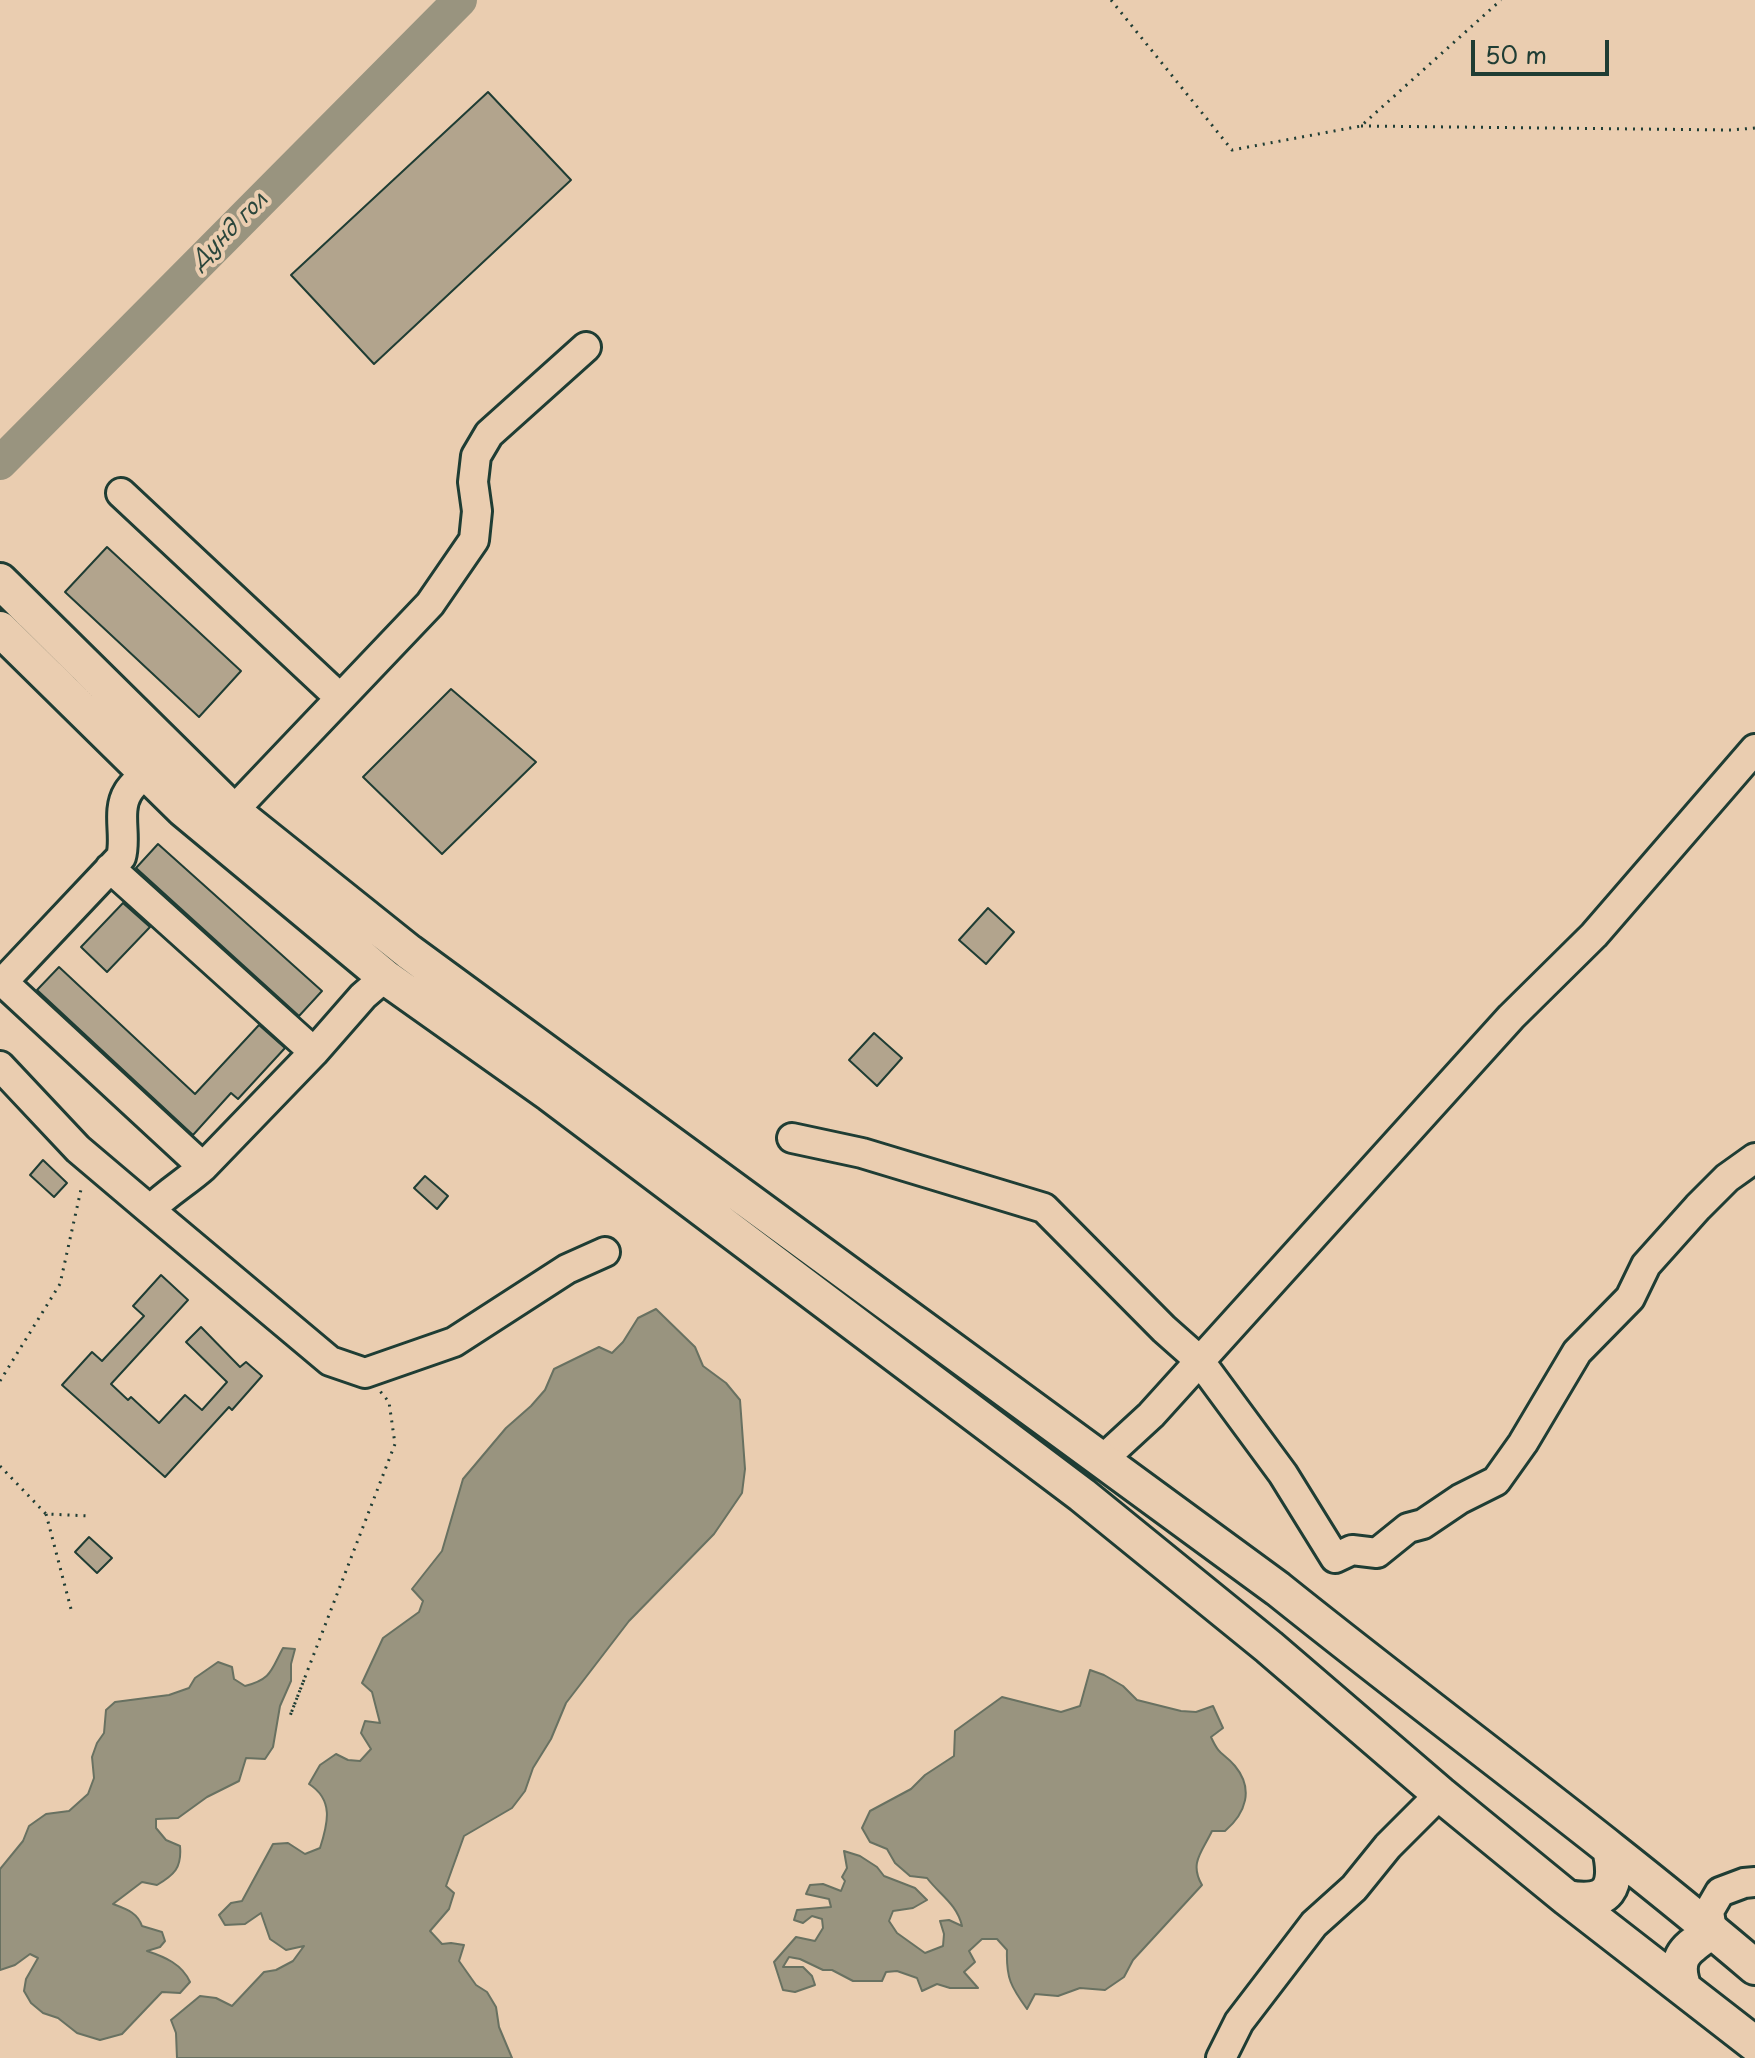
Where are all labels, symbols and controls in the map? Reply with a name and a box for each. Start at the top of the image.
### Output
scale bar [1475,24,1613,74]
text: 50 m [1485,36,1547,72]
water label: Дунд гол [186,187,274,275]

